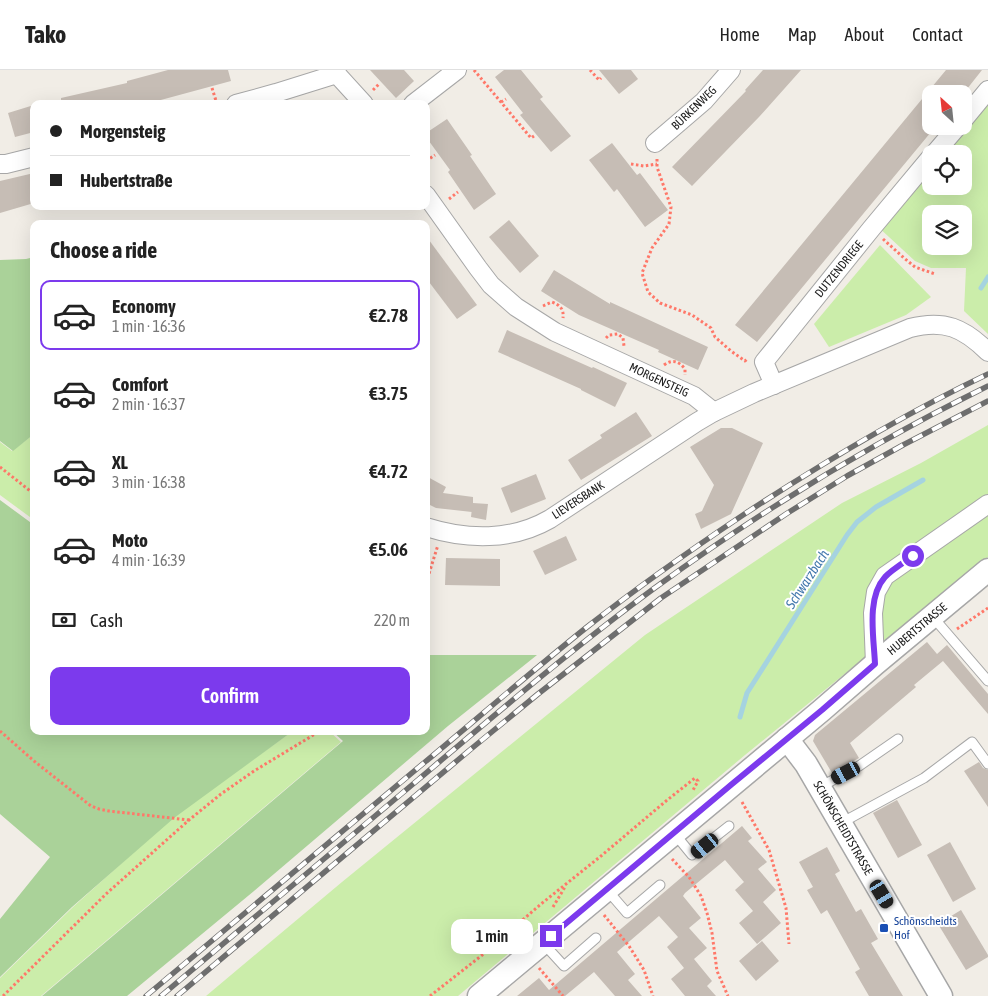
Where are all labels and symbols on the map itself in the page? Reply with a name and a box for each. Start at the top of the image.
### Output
street label: BÜRKENWEG [669,83,719,133]
north arrow [922,85,972,135]
street label: DUTZENDRIEGE [812,238,866,300]
street label: MORGENSTEIG [627,360,691,400]
street label: LIEVERSBANK [549,478,607,522]
route start [902,545,924,567]
water label: Schwarzbach [782,546,832,612]
street label: HUBERTSTRASSE [884,600,950,658]
car [829,759,862,787]
street label: SCHÖNSCHEIDTSTRASSE [810,779,876,877]
car [688,831,721,861]
car [867,877,896,911]
place label: Schönscheidts Hof [894,914,957,942]
callout: 1 min [451,918,534,954]
marker: Schönscheidts Hof [878,922,890,934]
route end [540,925,562,947]

